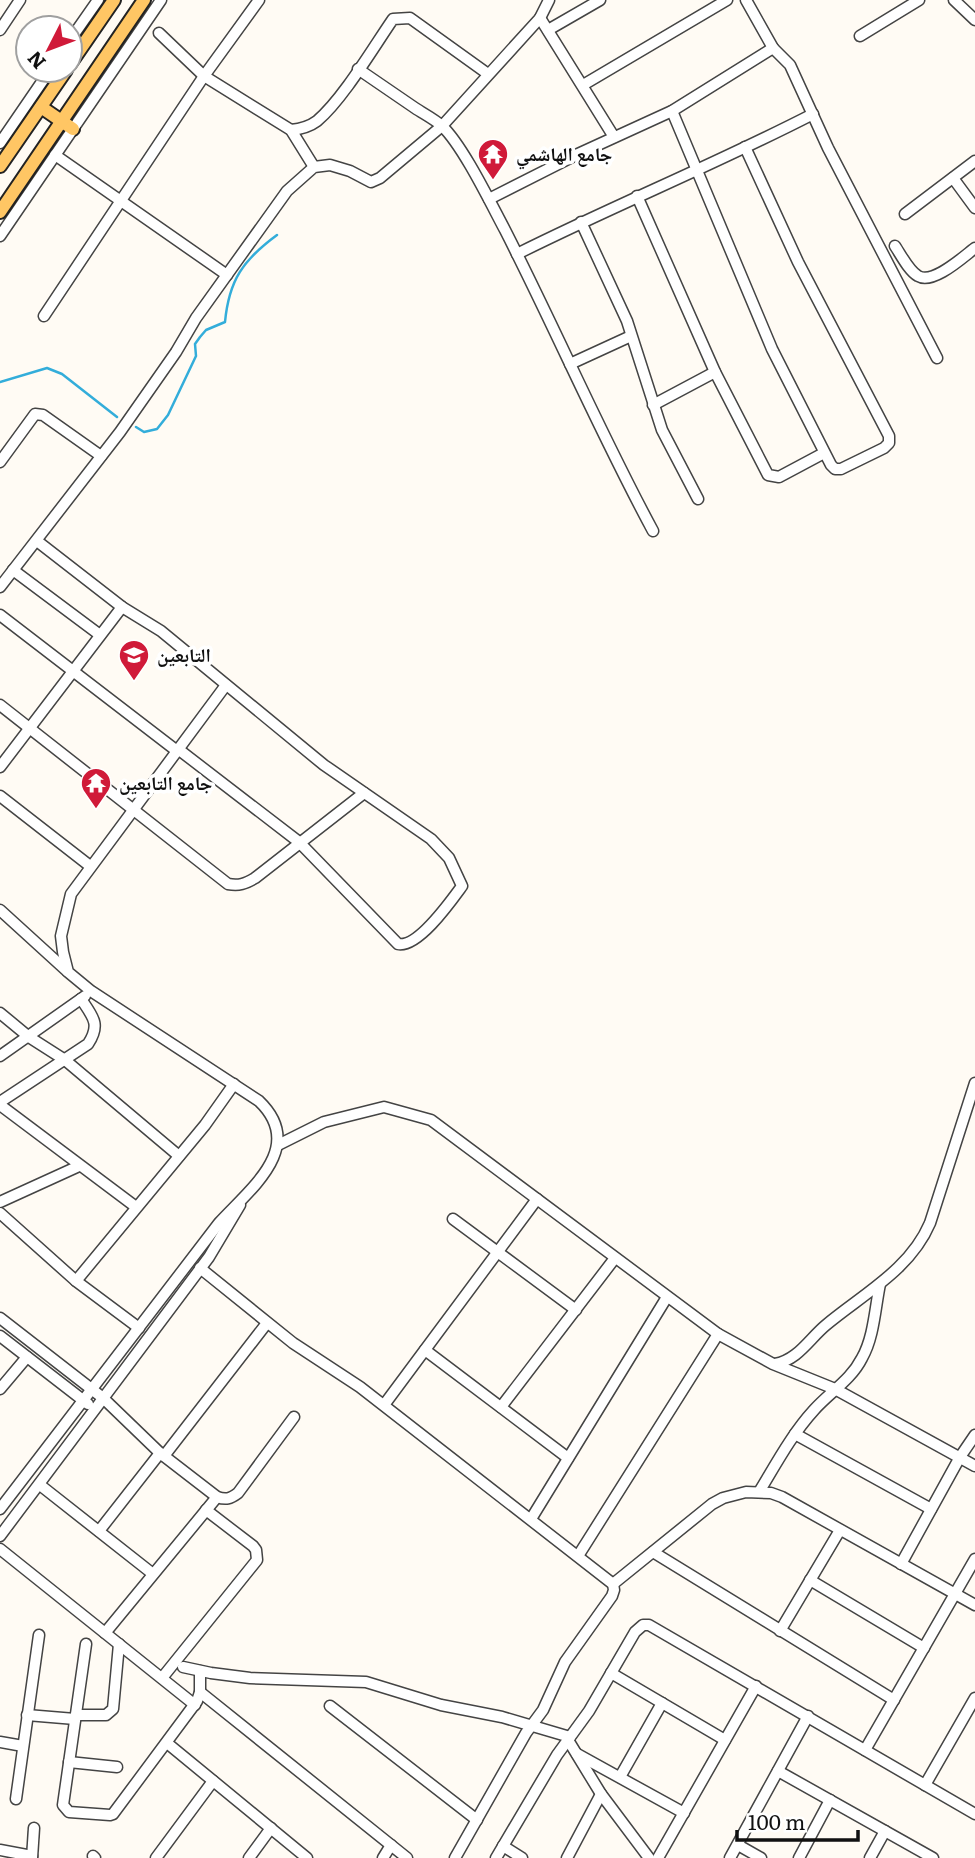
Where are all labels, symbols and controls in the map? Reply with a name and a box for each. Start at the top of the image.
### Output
north arrow [14,14,84,84]
text: N [20,46,51,76]
temple icon: جامع الهاشمي [476,137,510,181]
place label: جامع الهاشمي [516,139,612,170]
school or university icon: التابعين [117,638,151,682]
place label: التابعين [157,640,211,668]
temple icon: جامع التابعين [79,766,113,810]
place label: جامع التابعين [119,768,212,796]
scale bar [737,1798,858,1842]
text: 100 m [748,1805,805,1836]

